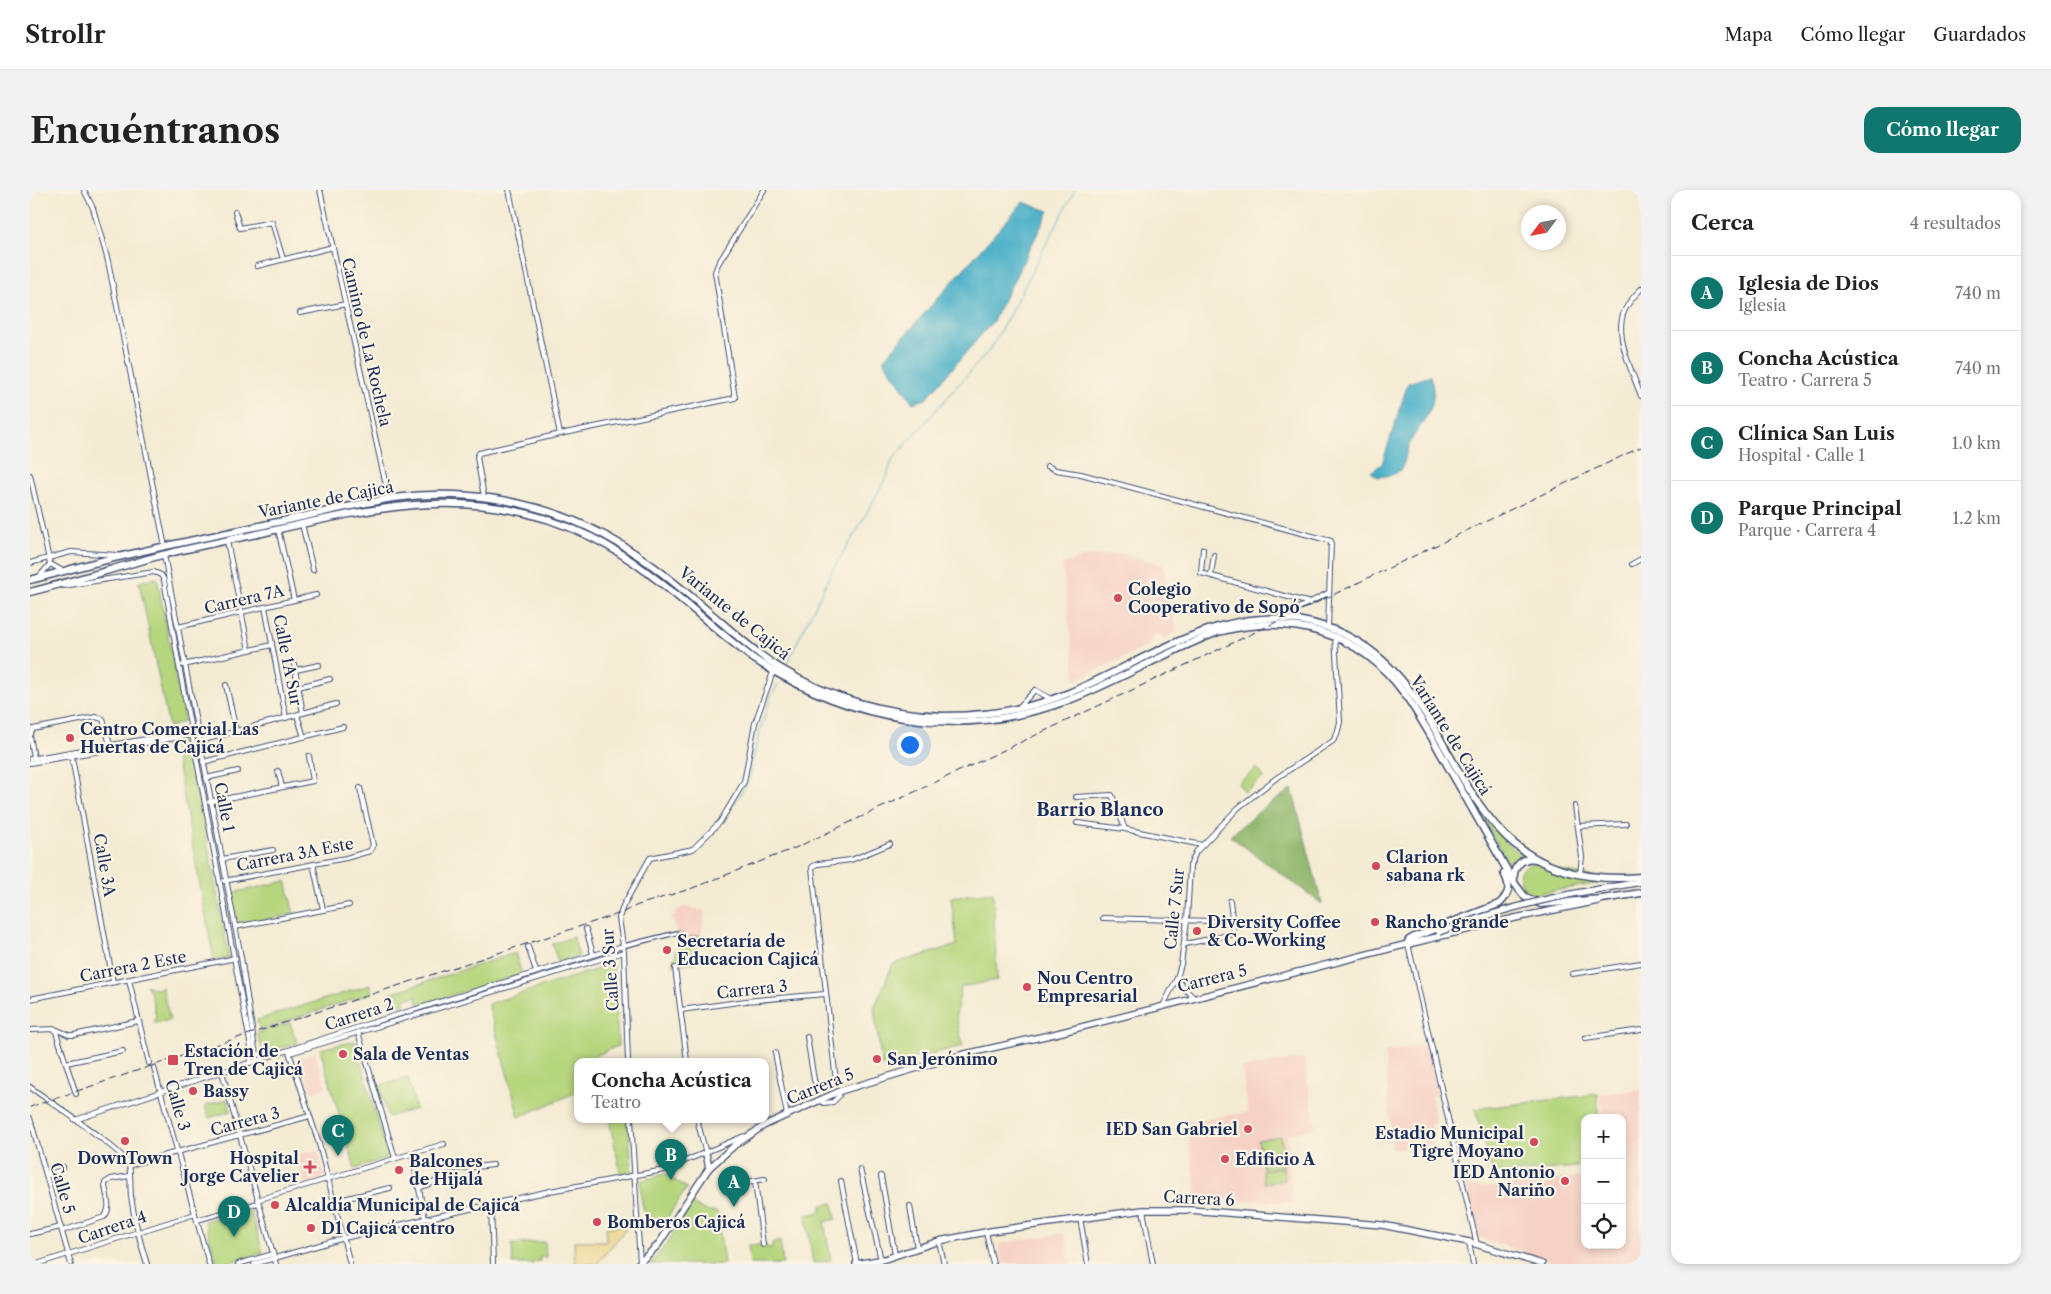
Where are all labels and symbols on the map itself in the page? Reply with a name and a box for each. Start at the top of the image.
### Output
north arrow [1521,205,1566,250]
street label: Camino de La Rochela [338,256,396,429]
street label: Variante de Cajicá [256,476,396,522]
street label: Variante de Cajicá [675,561,795,664]
place label: Colegio Cooperativo de Sopó [1128,579,1300,617]
street label: Carrera 7A [202,580,287,618]
marker: Colegio Cooperativo de Sopó [1112,592,1124,604]
street label: Calle 1A Sur [269,613,307,708]
street label: Variante de Cajicá [1406,671,1496,799]
place label: Centro Comercial Las Huertas de Cajicá [80,719,259,757]
marker: Centro Comercial Las Huertas de Cajicá [64,732,76,744]
your location [897,732,923,758]
street label: Calle 1 [210,780,240,834]
district label: Barrio Blanco [1036,799,1164,821]
street label: Calle 3A [90,832,121,899]
street label: Carrera 3A Este [235,833,355,875]
place label: Clarion sabana rk [1386,847,1465,885]
marker: Clarion sabana rk [1370,860,1382,872]
street label: Calle 7 Sur [1160,867,1188,951]
place label: Diversity Coffee & Co-Working [1207,912,1341,950]
place label: Rancho grande [1385,912,1509,932]
marker: Rancho grande [1369,916,1381,928]
marker: Diversity Coffee & Co-Working [1191,925,1203,937]
street label: Calle 3 Sur [597,928,623,1012]
place label: Secretaría de Educacion Cajicá [677,931,819,969]
marker: Secretaría de Educacion Cajicá [661,944,673,956]
street label: Carrera 2 Este [78,946,188,986]
street label: Carrera 5 [1175,960,1249,996]
place label: Nou Centro Empresarial [1037,968,1138,1006]
street label: Carrera 3 [716,975,788,1003]
marker: Nou Centro Empresarial [1021,981,1033,993]
street label: Carrera 2 [322,993,396,1035]
place label: Estación de Tren de Cajicá [184,1041,304,1079]
place label: Sala de Ventas [353,1044,469,1064]
marker: Sala de Ventas [337,1048,349,1060]
place label: San Jerónimo [887,1049,998,1069]
marker: Estación de Tren de Cajicá [166,1053,180,1067]
marker: San Jerónimo [871,1053,883,1065]
street label: Carrera 5 [783,1063,857,1109]
street label: Calle 3 [161,1077,195,1133]
place label: Bassy [203,1081,250,1101]
marker: Bassy [187,1085,199,1097]
street label: Carrera 3 [208,1102,282,1140]
pin: C [322,1115,354,1156]
place label: IED San Gabriel [1105,1119,1238,1139]
marker: IED San Gabriel [1242,1123,1254,1135]
place label: Estadio Municipal Tigre Moyano [1375,1123,1524,1161]
marker: DownTown [119,1135,131,1147]
marker: Estadio Municipal Tigre Moyano [1528,1136,1540,1148]
pin: B [655,1139,687,1180]
place label: DownTown [77,1148,173,1168]
place label: Hospital Jorge Cavelier [180,1148,299,1186]
place label: Edificio A [1235,1149,1316,1169]
place label: Balcones de Hijalá [409,1151,484,1189]
marker: Edificio A [1219,1153,1231,1165]
street label: Calle 5 [46,1160,80,1216]
marker: Hospital Jorge Cavelier [303,1160,317,1174]
place label: IED Antonio Nariño [1453,1162,1555,1200]
marker: Balcones de Hijalá [393,1164,405,1176]
pin: A [718,1166,750,1207]
marker: IED Antonio Nariño [1559,1175,1571,1187]
street label: Carrera 6 [1163,1186,1235,1210]
place label: Alcaldía Municipal de Cajicá [284,1195,520,1215]
pin: D [218,1196,250,1237]
marker: Alcaldía Municipal de Cajicá [269,1199,281,1211]
street label: Carrera 4 [75,1206,149,1248]
place label: Bomberos Cajicá [607,1212,746,1232]
marker: Bomberos Cajicá [591,1216,603,1228]
place label: D1 Cajicá centro [321,1218,455,1238]
marker: D1 Cajicá centro [305,1222,317,1234]

